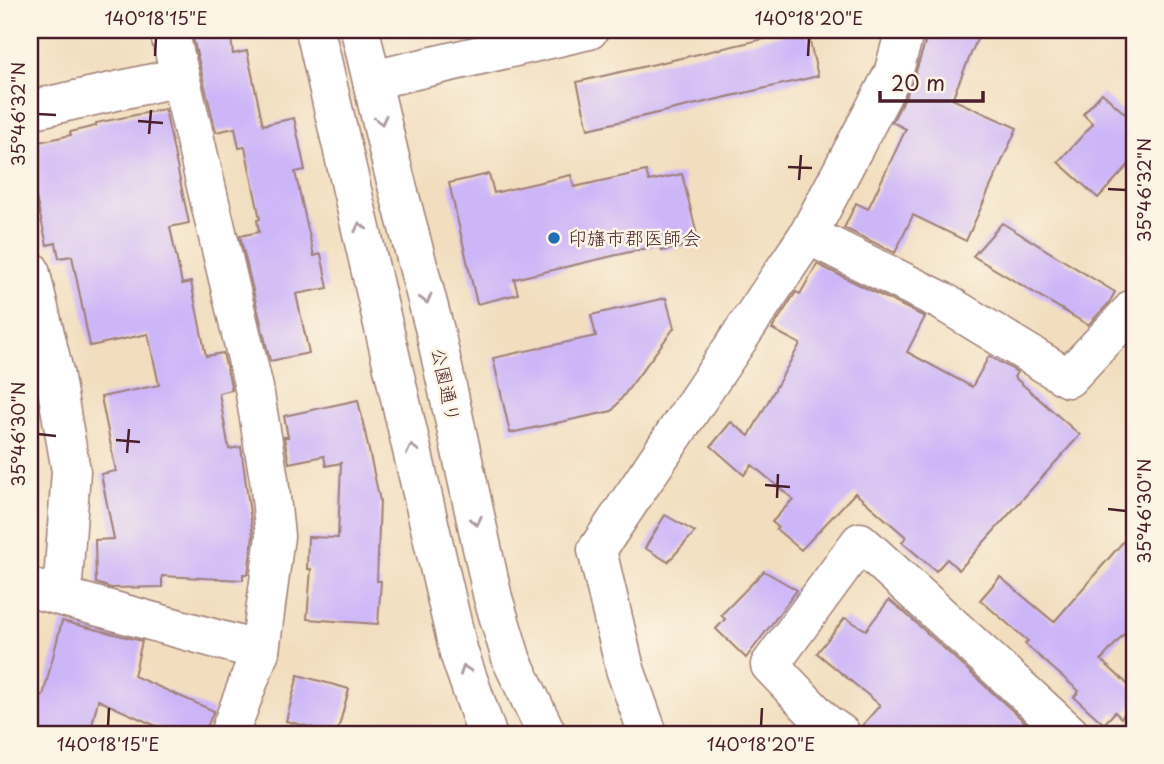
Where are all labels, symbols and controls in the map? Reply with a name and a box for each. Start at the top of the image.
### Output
text: 140°18'15"E [105,4,207,31]
text: 140°18'20"E [755,4,863,31]
scale bar [880,60,984,104]
text: 35°46'32"N [4,62,31,166]
text: 20 m [891,66,945,98]
one-way arrow [373,113,387,125]
text: 35°46'32"N [1130,138,1157,242]
one-way arrow [354,221,369,233]
place label: 印旛市郡医師会 [568,223,701,251]
marker: 印旛市郡医師会 [546,230,562,246]
one-way arrow [418,293,432,305]
street label: 公園通り [425,345,469,425]
text: 35°46'30"N [4,381,31,487]
one-way arrow [405,443,420,455]
text: 35°46'30"N [1130,458,1157,564]
one-way arrow [468,515,483,527]
one-way arrow [459,664,473,676]
text: 140°18'15"E [57,730,159,757]
text: 140°18'20"E [707,730,815,757]

